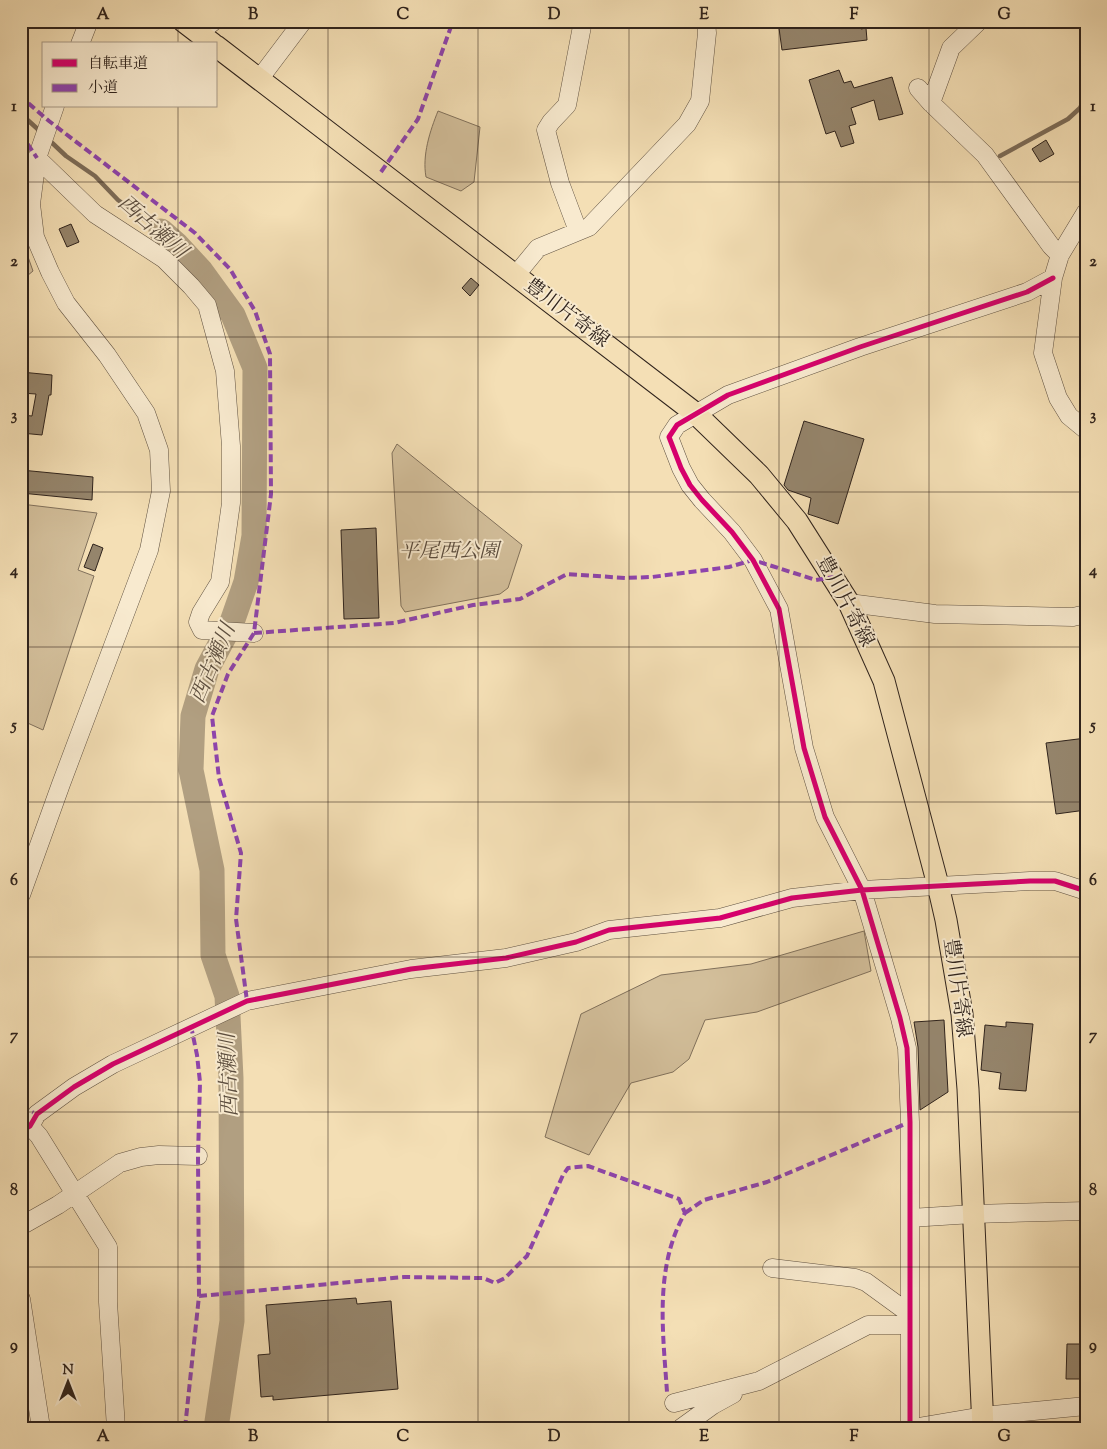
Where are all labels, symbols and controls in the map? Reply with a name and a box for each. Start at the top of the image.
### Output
text: A [97,4,110,27]
text: B [248,4,258,27]
text: C [397,4,410,27]
text: D [548,4,561,27]
text: E [699,4,709,27]
text: F [850,4,859,27]
text: G [997,4,1011,27]
legend [42,42,218,108]
text: 自転車道 [88,54,148,75]
text: 小道 [88,78,118,99]
text: 1 [11,96,17,119]
text: 1 [1090,96,1096,119]
water label: 西古瀬川 [110,189,195,268]
text: 2 [10,251,18,274]
text: 2 [1089,251,1097,274]
street label: 豊川片寄線 [517,272,615,356]
text: 3 [11,405,18,428]
text: 3 [1090,405,1097,428]
park label: 平尾西公園 [399,538,502,567]
street label: 豊川片寄線 [808,551,880,653]
text: 4 [9,560,18,583]
text: 4 [1088,560,1097,583]
water label: 西古瀬川 [184,618,245,709]
text: 5 [9,715,17,738]
text: 5 [1088,715,1096,738]
text: 6 [10,870,18,893]
text: 6 [1089,870,1097,893]
street label: 豊川片寄線 [935,936,977,1040]
text: 7 [10,1025,19,1048]
text: 7 [1089,1025,1098,1048]
water label: 西古瀬川 [213,1031,246,1117]
text: 8 [10,1180,18,1203]
text: 8 [1089,1180,1097,1203]
text: 9 [10,1335,18,1358]
text: 9 [1089,1335,1097,1358]
north arrow [42,1356,92,1406]
text: N [62,1361,74,1381]
text: A [97,1426,110,1449]
text: B [248,1426,258,1449]
text: C [397,1426,410,1449]
text: D [548,1426,561,1449]
text: E [699,1426,709,1449]
text: F [850,1426,859,1449]
text: G [997,1426,1011,1449]

